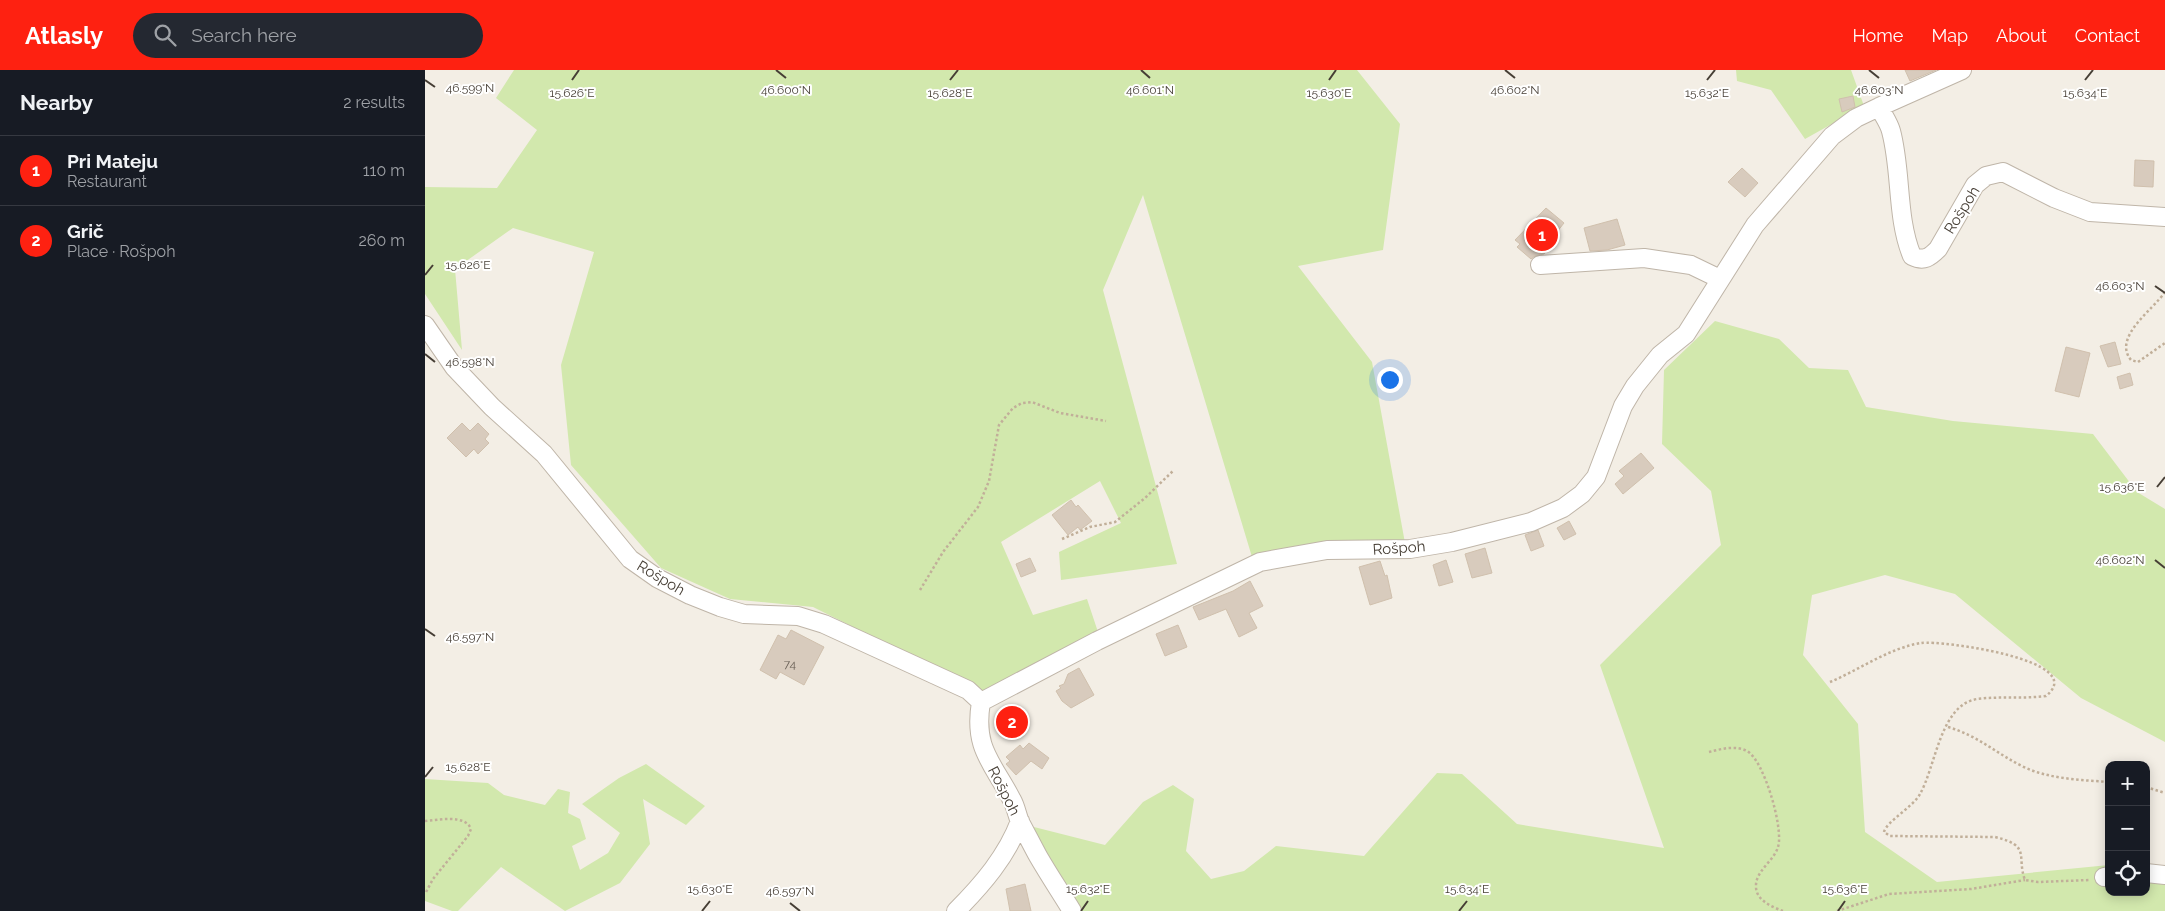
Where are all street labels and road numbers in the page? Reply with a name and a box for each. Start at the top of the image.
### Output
street label: Rošpoh [1940,183,1984,237]
street label: Rošpoh [1372,537,1426,559]
street label: Rošpoh [634,557,688,599]
street label: Rošpoh [984,763,1024,819]

